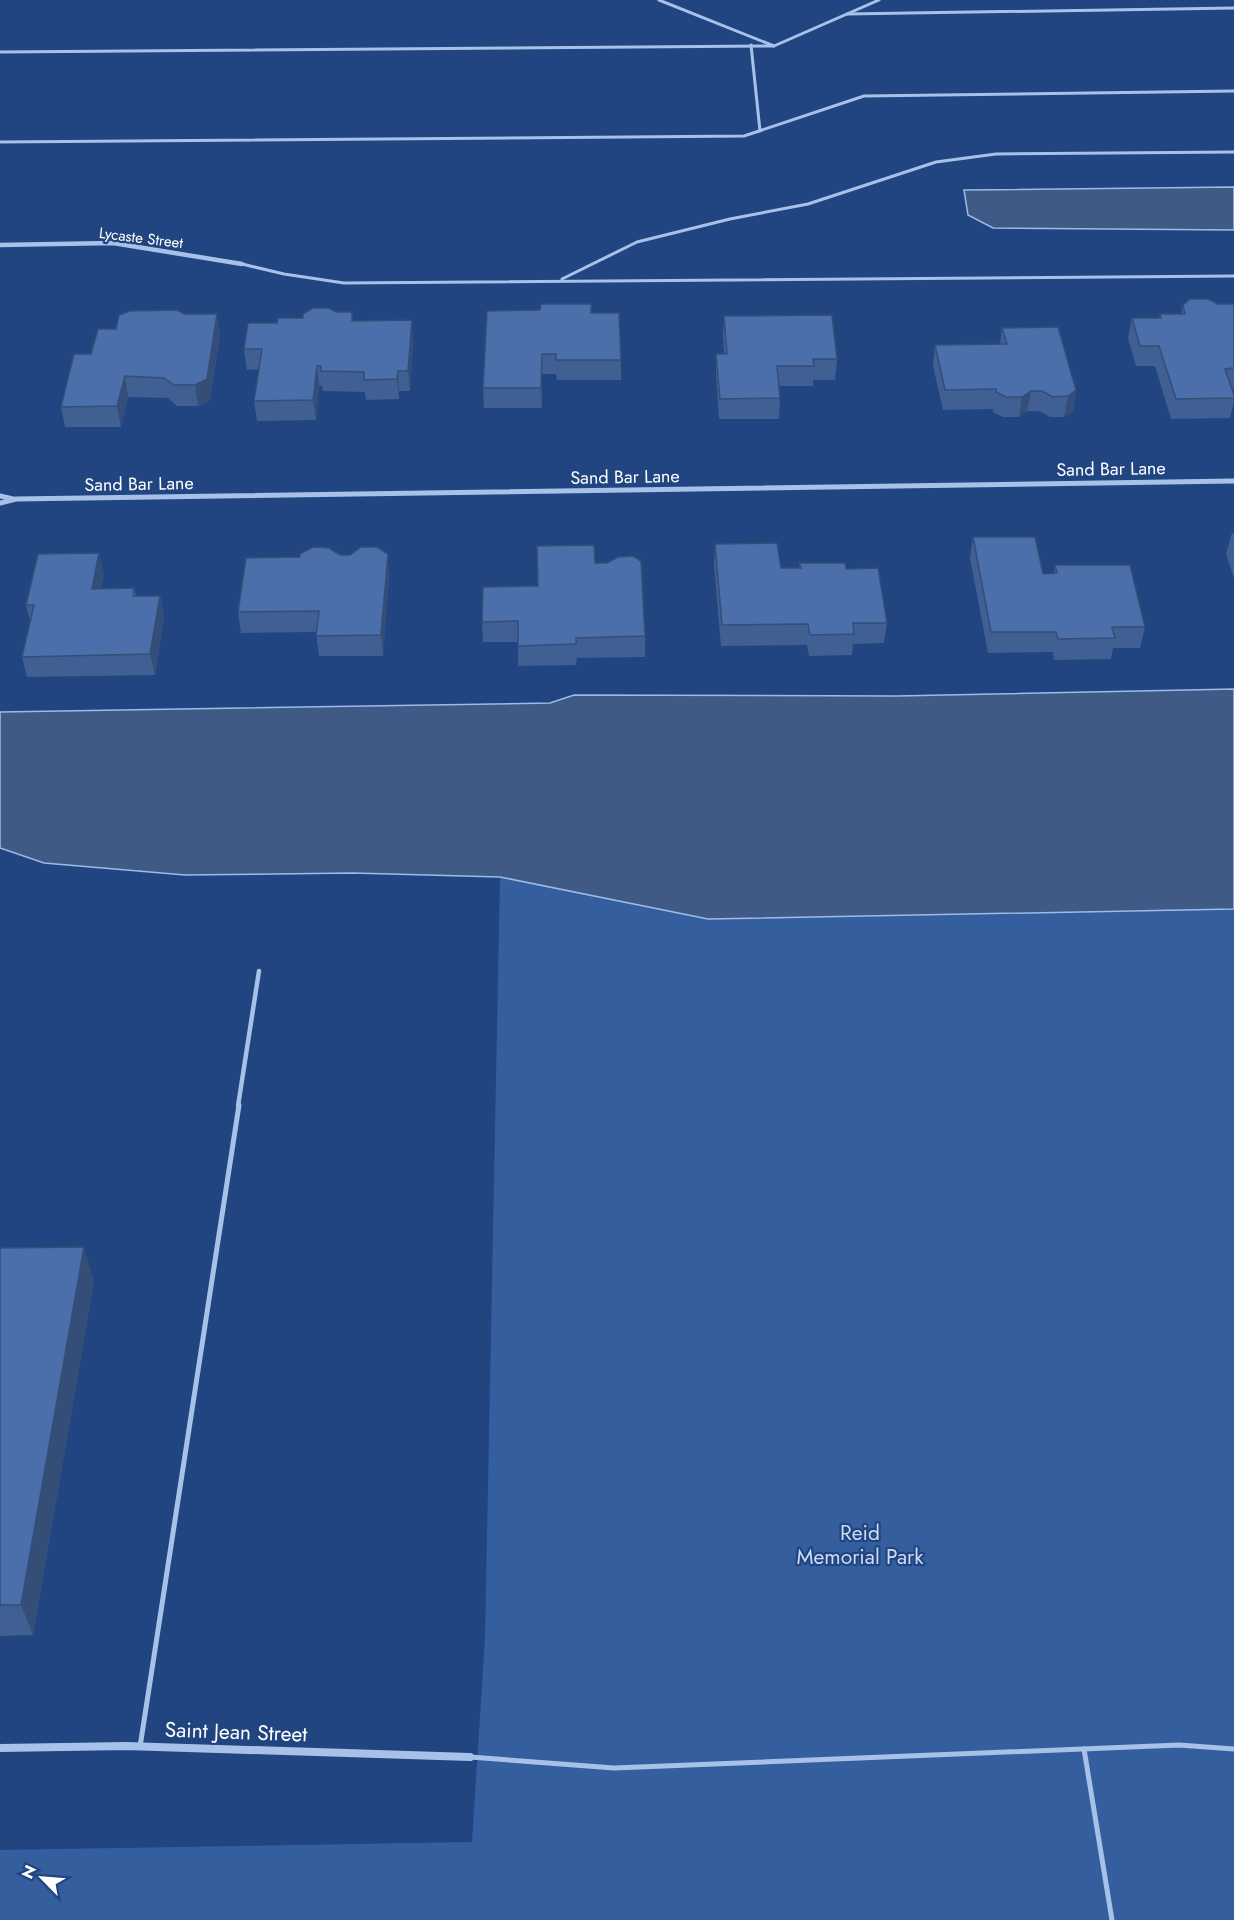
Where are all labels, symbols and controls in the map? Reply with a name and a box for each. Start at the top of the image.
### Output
street label: Lycaste Street [98,222,185,254]
street label: Sand Bar Lane [1056,455,1166,483]
street label: Sand Bar Lane [570,463,680,491]
street label: Sand Bar Lane [84,470,194,498]
park label: Reid Memorial Park [797,1518,924,1572]
street label: Saint Jean Street [164,1715,308,1749]
north arrow [12,1848,72,1908]
text: N [16,1861,42,1882]

